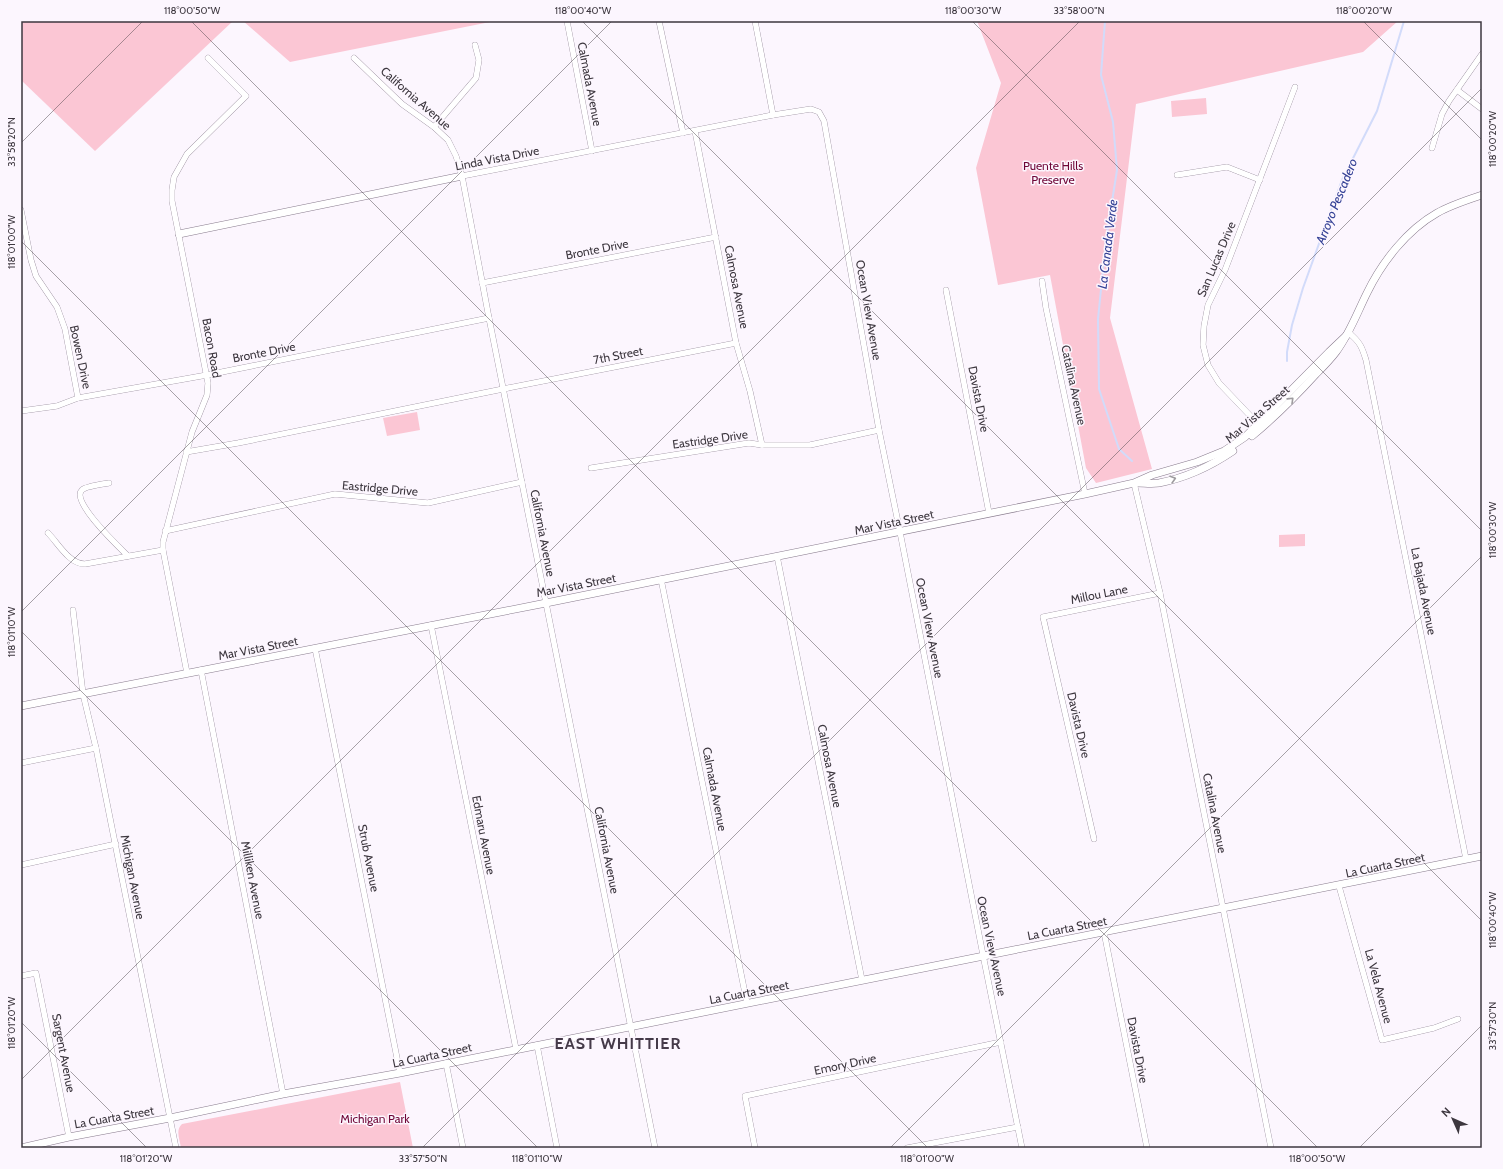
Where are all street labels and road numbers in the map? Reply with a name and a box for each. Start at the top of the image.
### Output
street label: Calmada Avenue [574,41,606,127]
street label: California Avenue [378,63,454,133]
street label: Linda Vista Drive [454,143,540,173]
street label: San Lucas Drive [1193,219,1239,299]
street label: Bronte Drive [564,236,630,262]
street label: Calmosa Avenue [722,244,752,330]
street label: Ocean View Avenue [853,259,885,361]
street label: Bacon Road [199,317,225,379]
street label: Bowen Drive [67,324,95,390]
street label: Bronte Drive [231,339,297,365]
street label: 7th Street [592,343,644,367]
street label: Catalina Avenue [1058,344,1090,426]
street label: Davista Drive [965,365,993,433]
street label: Mar Vista Street [1222,382,1292,446]
street label: Eastridge Drive [671,426,749,452]
street label: Eastridge Drive [341,477,419,499]
street label: California Avenue [527,488,559,578]
street label: Mar Vista Street [853,506,935,538]
street label: La Bajada Avenue [1408,546,1440,636]
street label: Mar Vista Street [535,570,617,600]
street label: Ocean View Avenue [913,577,947,679]
street label: Millou Lane [1069,581,1129,607]
street label: Mar Vista Street [217,633,299,663]
street label: Davista Drive [1064,691,1094,759]
street label: Calmosa Avenue [815,723,845,809]
street label: Calmada Avenue [699,746,731,832]
street label: Catalina Avenue [1200,772,1230,854]
street label: Edmaru Avenue [469,794,499,876]
street label: California Avenue [591,805,623,895]
street label: Strub Avenue [355,823,383,893]
street label: Michigan Avenue [117,833,149,921]
street label: Milliken Avenue [238,840,268,920]
street label: La Cuarta Street [1344,849,1426,881]
street label: Ocean View Avenue [974,895,1010,997]
street label: La Cuarta Street [1026,913,1108,943]
street label: La Vela Avenue [1362,947,1396,1025]
street label: La Cuarta Street [708,977,790,1007]
street label: Sargent Avenue [49,1012,79,1094]
street label: Davista Drive [1124,1016,1152,1084]
street label: La Cuarta Street [391,1039,473,1071]
street label: Emory Drive [813,1050,877,1078]
street label: La Cuarta Street [73,1103,155,1131]

